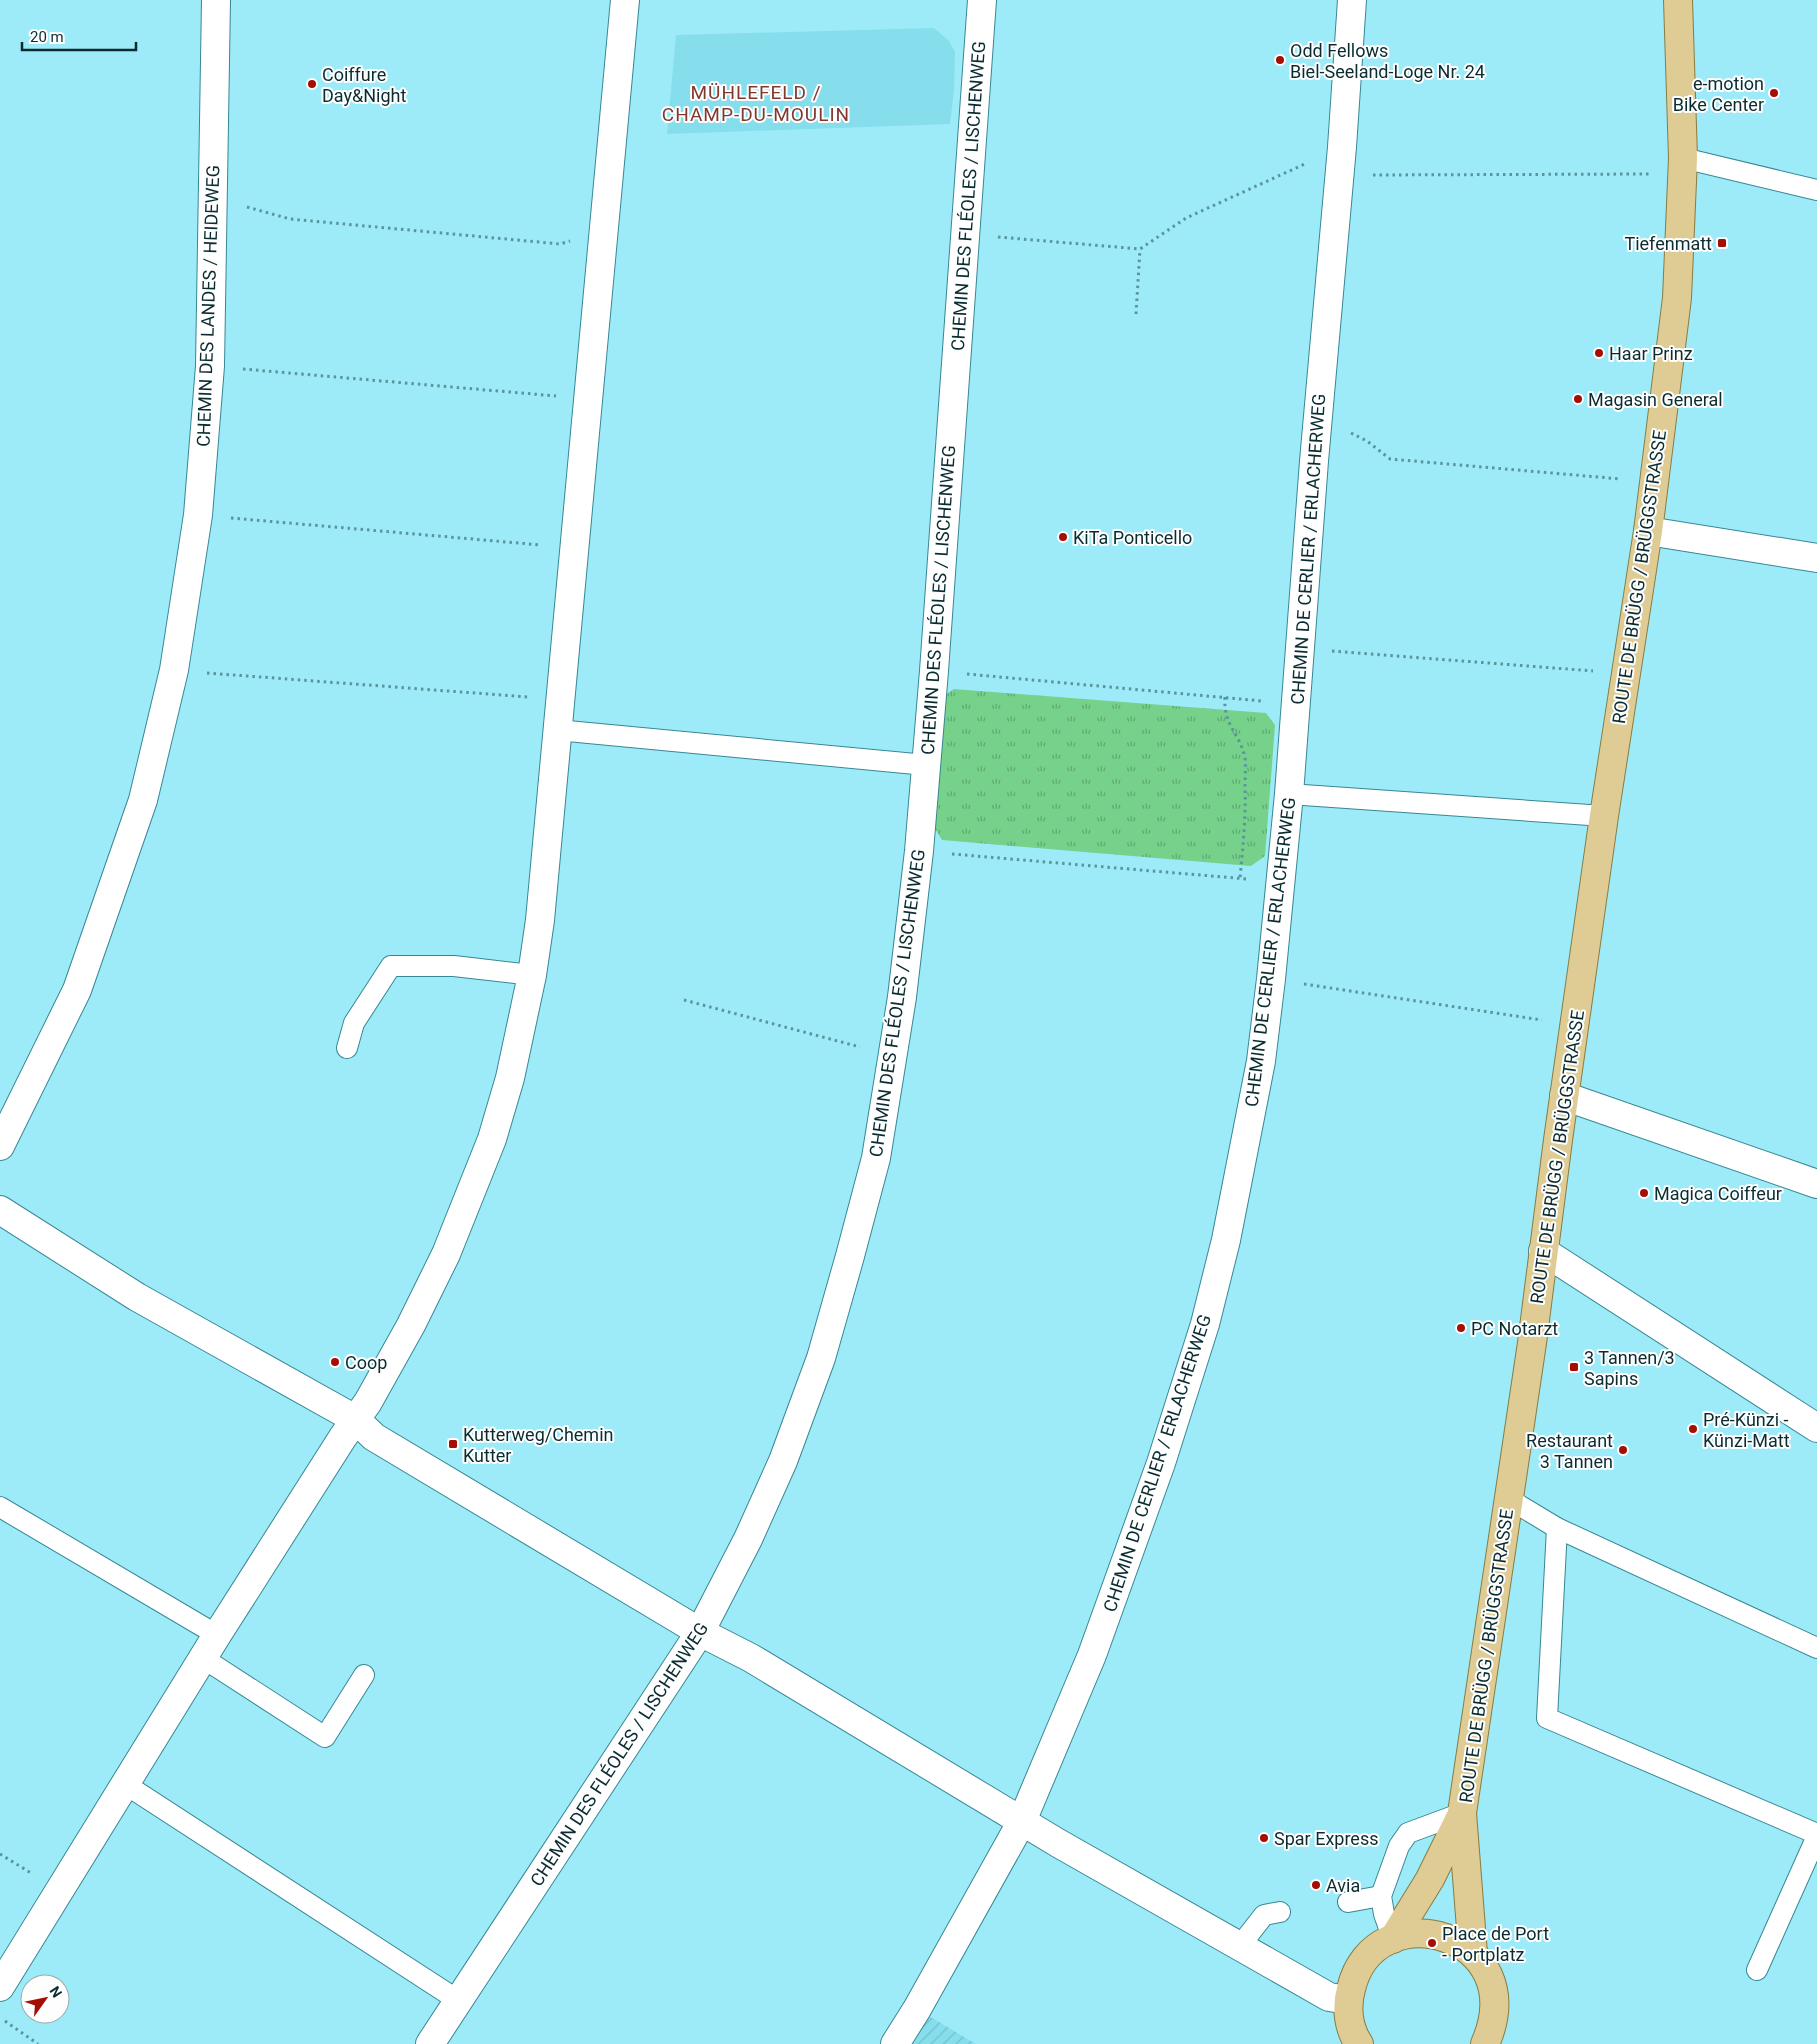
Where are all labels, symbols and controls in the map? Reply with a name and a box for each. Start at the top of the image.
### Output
scale bar [22,20,136,52]
text: 20 m [30,28,64,46]
street label: CHEMIN DES FLÉOLES / LISCHENWEG [947,40,989,352]
place label: Odd Fellows Biel-Seeland-Loge Nr. 24 [1290,40,1485,82]
marker: Odd Fellows Biel-Seeland-Loge Nr. 24 [1274,54,1286,66]
place label: Coiffure Day&Night [322,64,406,106]
place label: e-motion Bike Center [1673,73,1764,115]
marker: Coiffure Day&Night [306,78,318,90]
district label: MÜHLEFELD / CHAMP-DU-MOULIN [662,81,850,126]
marker: e-motion Bike Center [1768,87,1780,99]
street label: CHEMIN DES LANDES / HEIDEWEG [193,165,223,447]
place label: Tiefenmatt [1624,233,1712,254]
marker: Tiefenmatt [1716,237,1728,249]
place label: Haar Prinz [1609,343,1693,364]
marker: Haar Prinz [1593,347,1605,359]
place label: Magasin General [1588,389,1723,410]
street label: CHEMIN DE CERLIER / ERLACHERWEG [1287,393,1329,705]
marker: Magasin General [1572,393,1584,405]
street label: ROUTE DE BRÜGG / BRÜGGSTRASSE [1608,429,1670,725]
street label: CHEMIN DES FLÉOLES / LISCHENWEG [917,444,959,756]
place label: KiTa Ponticello [1073,527,1192,548]
marker: KiTa Ponticello [1057,531,1069,543]
street label: CHEMIN DE CERLIER / ERLACHERWEG [1241,796,1299,1108]
street label: CHEMIN DES FLÉOLES / LISCHENWEG [865,848,929,1158]
street label: ROUTE DE BRÜGG / BRÜGGSTRASSE [1526,1009,1588,1305]
place label: Magica Coiffeur [1654,1183,1782,1204]
marker: Magica Coiffeur [1638,1187,1650,1199]
street label: CHEMIN DE CERLIER / ERLACHERWEG [1099,1312,1215,1614]
place label: PC Notarzt [1471,1318,1558,1339]
marker: PC Notarzt [1455,1322,1467,1334]
place label: 3 Tannen/3 Sapins [1584,1347,1675,1389]
place label: Coop [345,1352,387,1373]
marker: Coop [329,1356,341,1368]
marker: 3 Tannen/3 Sapins [1568,1361,1580,1373]
place label: Pré-Künzi - Künzi-Matt [1703,1409,1790,1451]
marker: Pré-Künzi - Künzi-Matt [1687,1423,1699,1435]
place label: Kutterweg/Chemin Kutter [463,1424,613,1466]
place label: Restaurant 3 Tannen [1526,1430,1613,1472]
marker: Kutterweg/Chemin Kutter [447,1438,459,1450]
marker: Restaurant 3 Tannen [1617,1444,1629,1456]
street label: ROUTE DE BRÜGG / BRÜGGSTRASSE [1455,1508,1517,1804]
street label: CHEMIN DES FLÉOLES / LISCHENWEG [526,1618,712,1890]
place label: Spar Express [1274,1828,1378,1849]
marker: Spar Express [1258,1832,1270,1844]
place label: Avia [1326,1875,1360,1896]
marker: Avia [1310,1879,1322,1891]
place label: Place de Port - Portplatz [1442,1923,1549,1965]
marker: Place de Port - Portplatz [1426,1937,1438,1949]
north arrow [20,1974,70,2024]
text: N [46,1983,65,2000]

